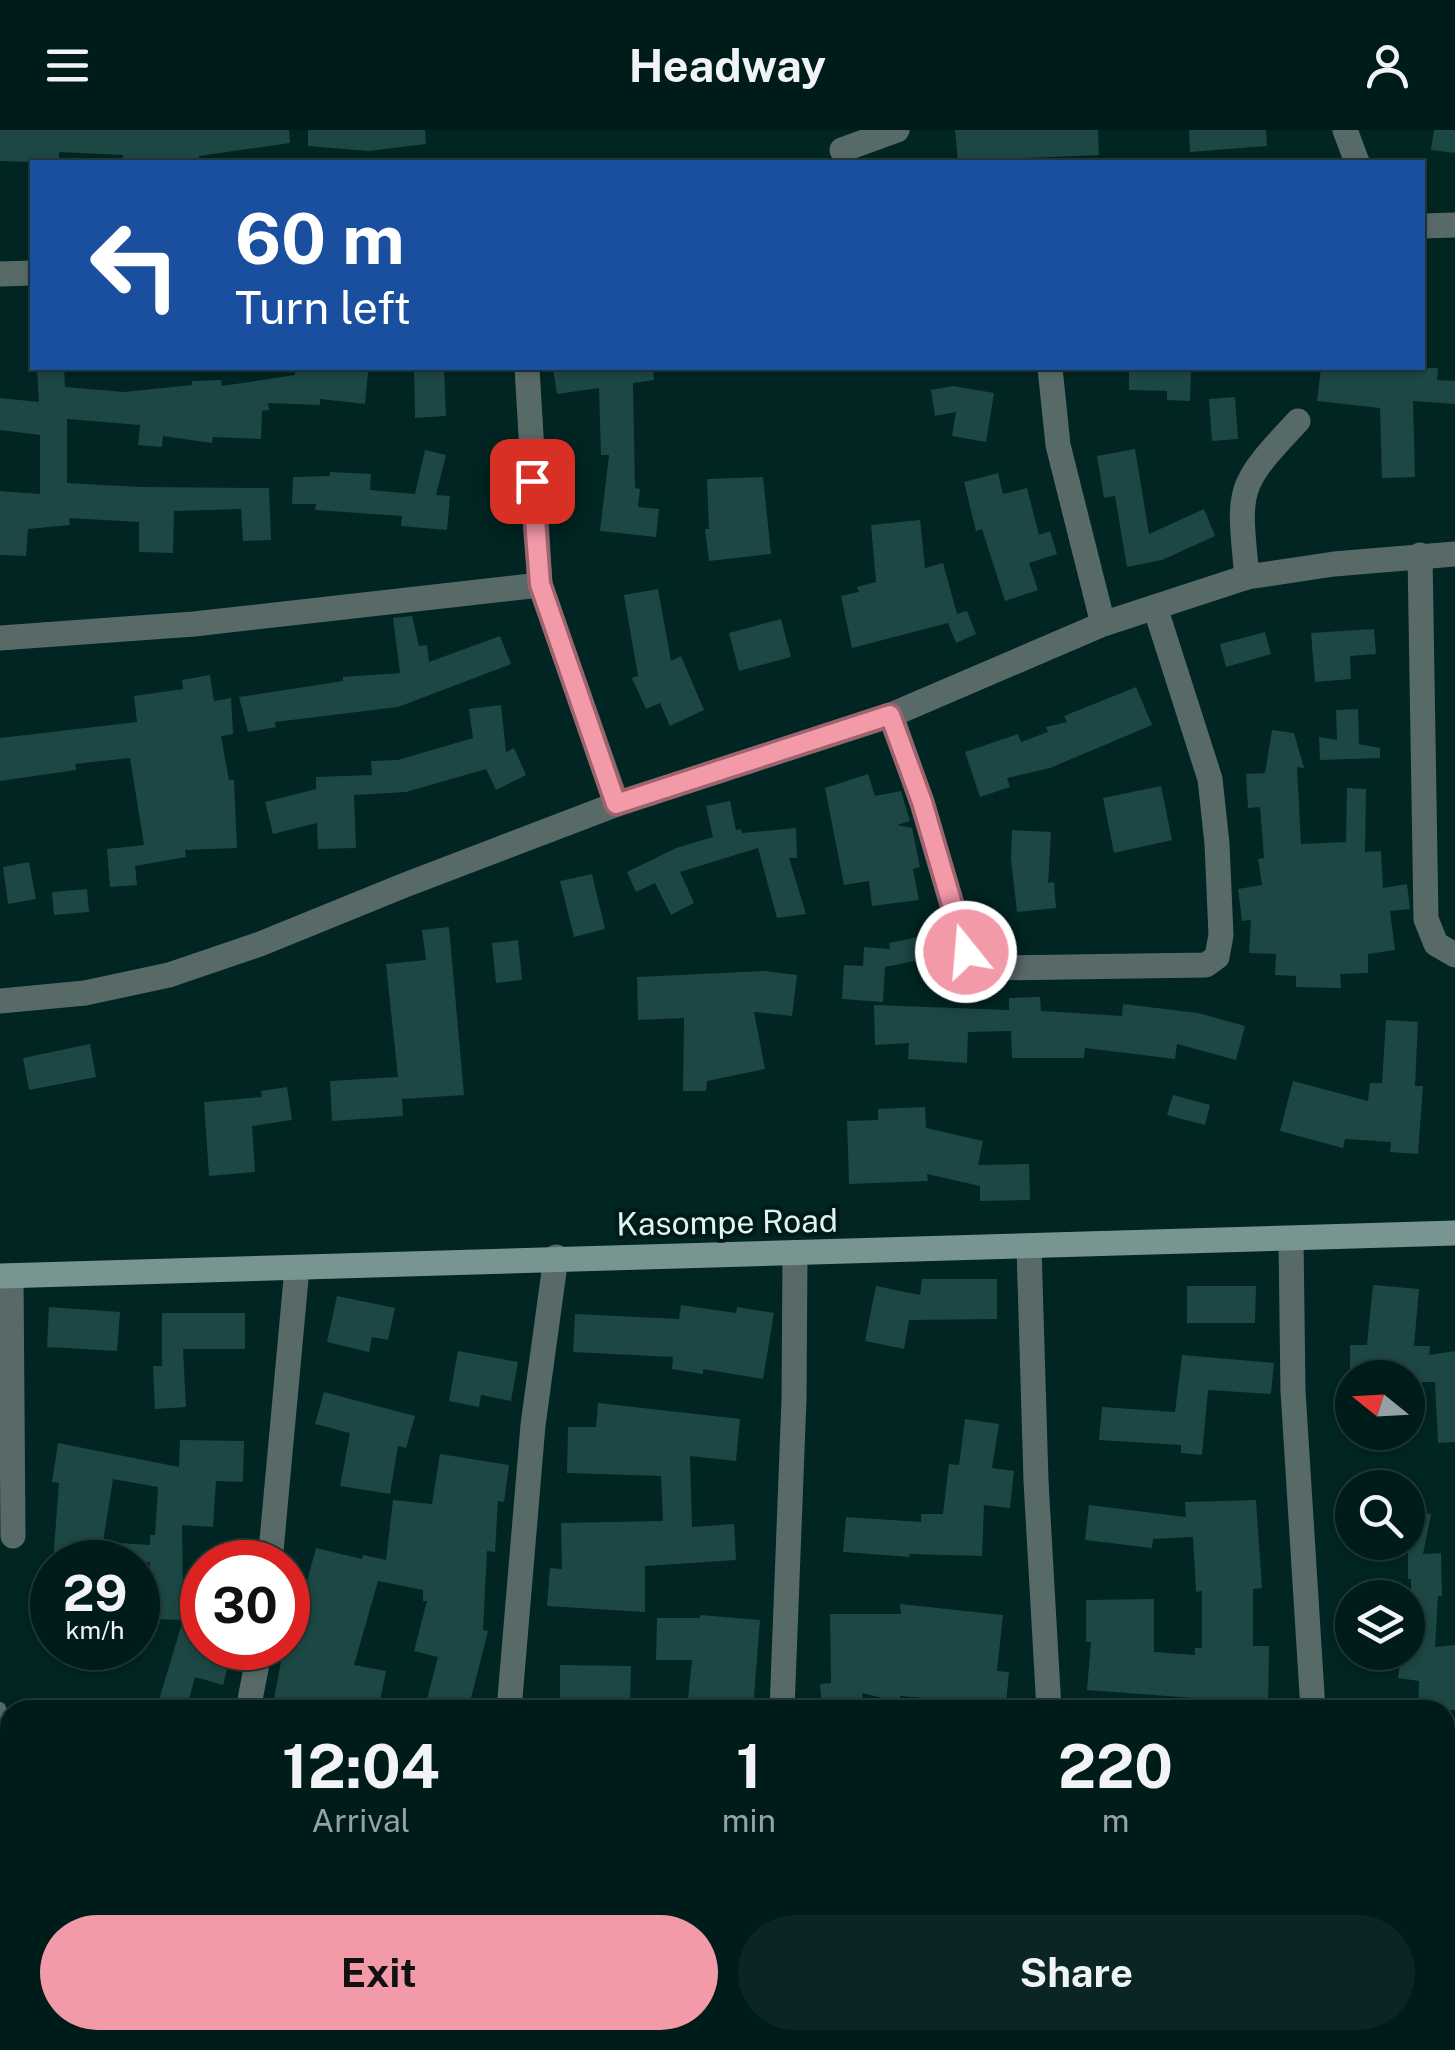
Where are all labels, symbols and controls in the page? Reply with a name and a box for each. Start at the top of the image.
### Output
icon: menu [40,38,95,93]
icon: person [1360,38,1415,93]
text: Headway [629,39,826,92]
text: 60 m [235,197,405,280]
icon: left [70,200,200,330]
text: Turn left [235,281,411,334]
pin [490,439,575,524]
icon: arrive [505,454,560,509]
position arrow [914,900,1018,1004]
street label: Kasompe Road [616,1202,838,1242]
north arrow [1335,1360,1425,1450]
map controls [1335,1360,1425,1670]
button: search [1335,1470,1425,1560]
speed limit sign: 30 [180,1540,310,1670]
text: 29 [63,1563,127,1622]
button: layers [1335,1580,1425,1670]
text: km/h [66,1615,124,1645]
text: 12:04 [282,1731,440,1802]
text: 1 [736,1731,762,1802]
text: 220 [1058,1731,1173,1802]
text: Arrival [311,1802,410,1839]
text: min [722,1802,776,1839]
text: m [1102,1802,1129,1839]
button: Exit [40,1915,718,2030]
button: Share [738,1915,1415,2030]

